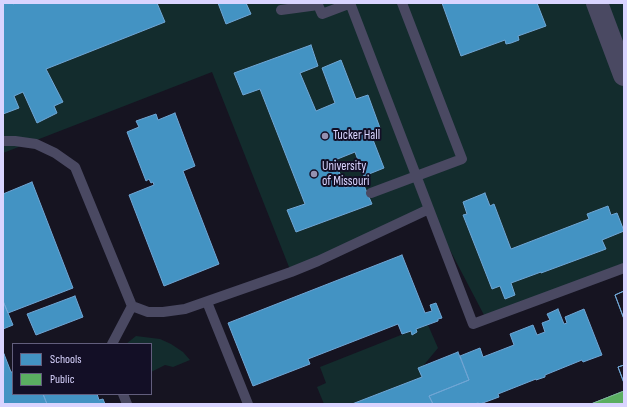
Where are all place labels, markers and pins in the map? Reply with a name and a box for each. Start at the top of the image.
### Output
place label: Tucker Hall [333,128,380,144]
marker: Tucker Hall [320,131,330,141]
place label: University of Missouri [322,159,369,190]
marker: University of Missouri [309,169,319,179]

